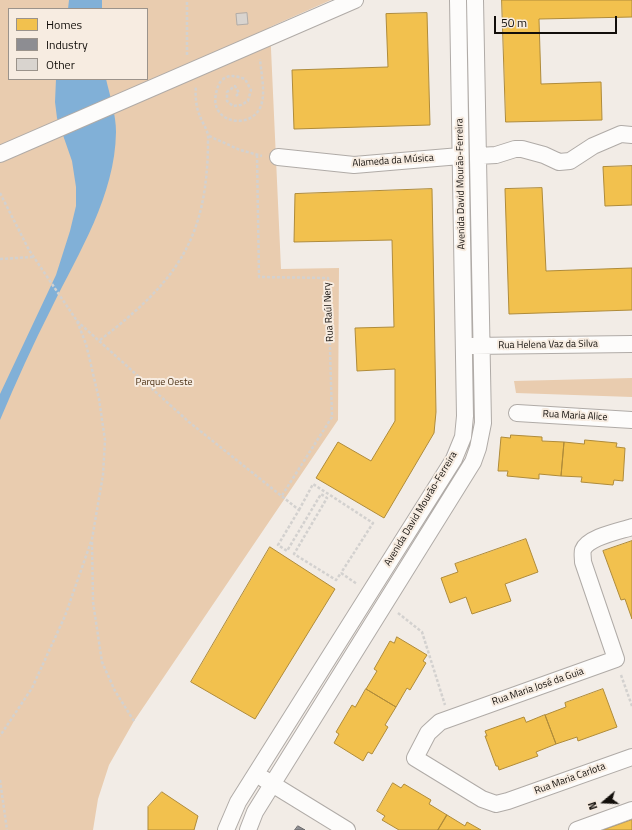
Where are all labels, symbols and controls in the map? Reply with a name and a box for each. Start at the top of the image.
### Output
legend [8,8,148,80]
scale bar [496,8,619,34]
text: 50 m [501,13,527,32]
text: Homes [46,15,82,34]
text: Industry [46,35,88,54]
text: Other [46,55,75,74]
street label: Avenida David Mourão-Ferreira [454,118,468,250]
street label: Alameda da Música [352,152,434,170]
street label: Rua Raúl Nery [321,282,337,342]
street label: Rua Helena Vaz da Silva [498,338,598,352]
park label: Parque Oeste [136,377,192,389]
street label: Rua Maria Alice [542,408,608,424]
street label: Avenida David Mourão-Ferreira [382,450,460,568]
street label: Rua Maria José da Guia [491,666,585,708]
street label: Rua Maria Carlota [533,761,607,797]
north arrow [584,782,624,822]
text: N [584,800,601,812]

